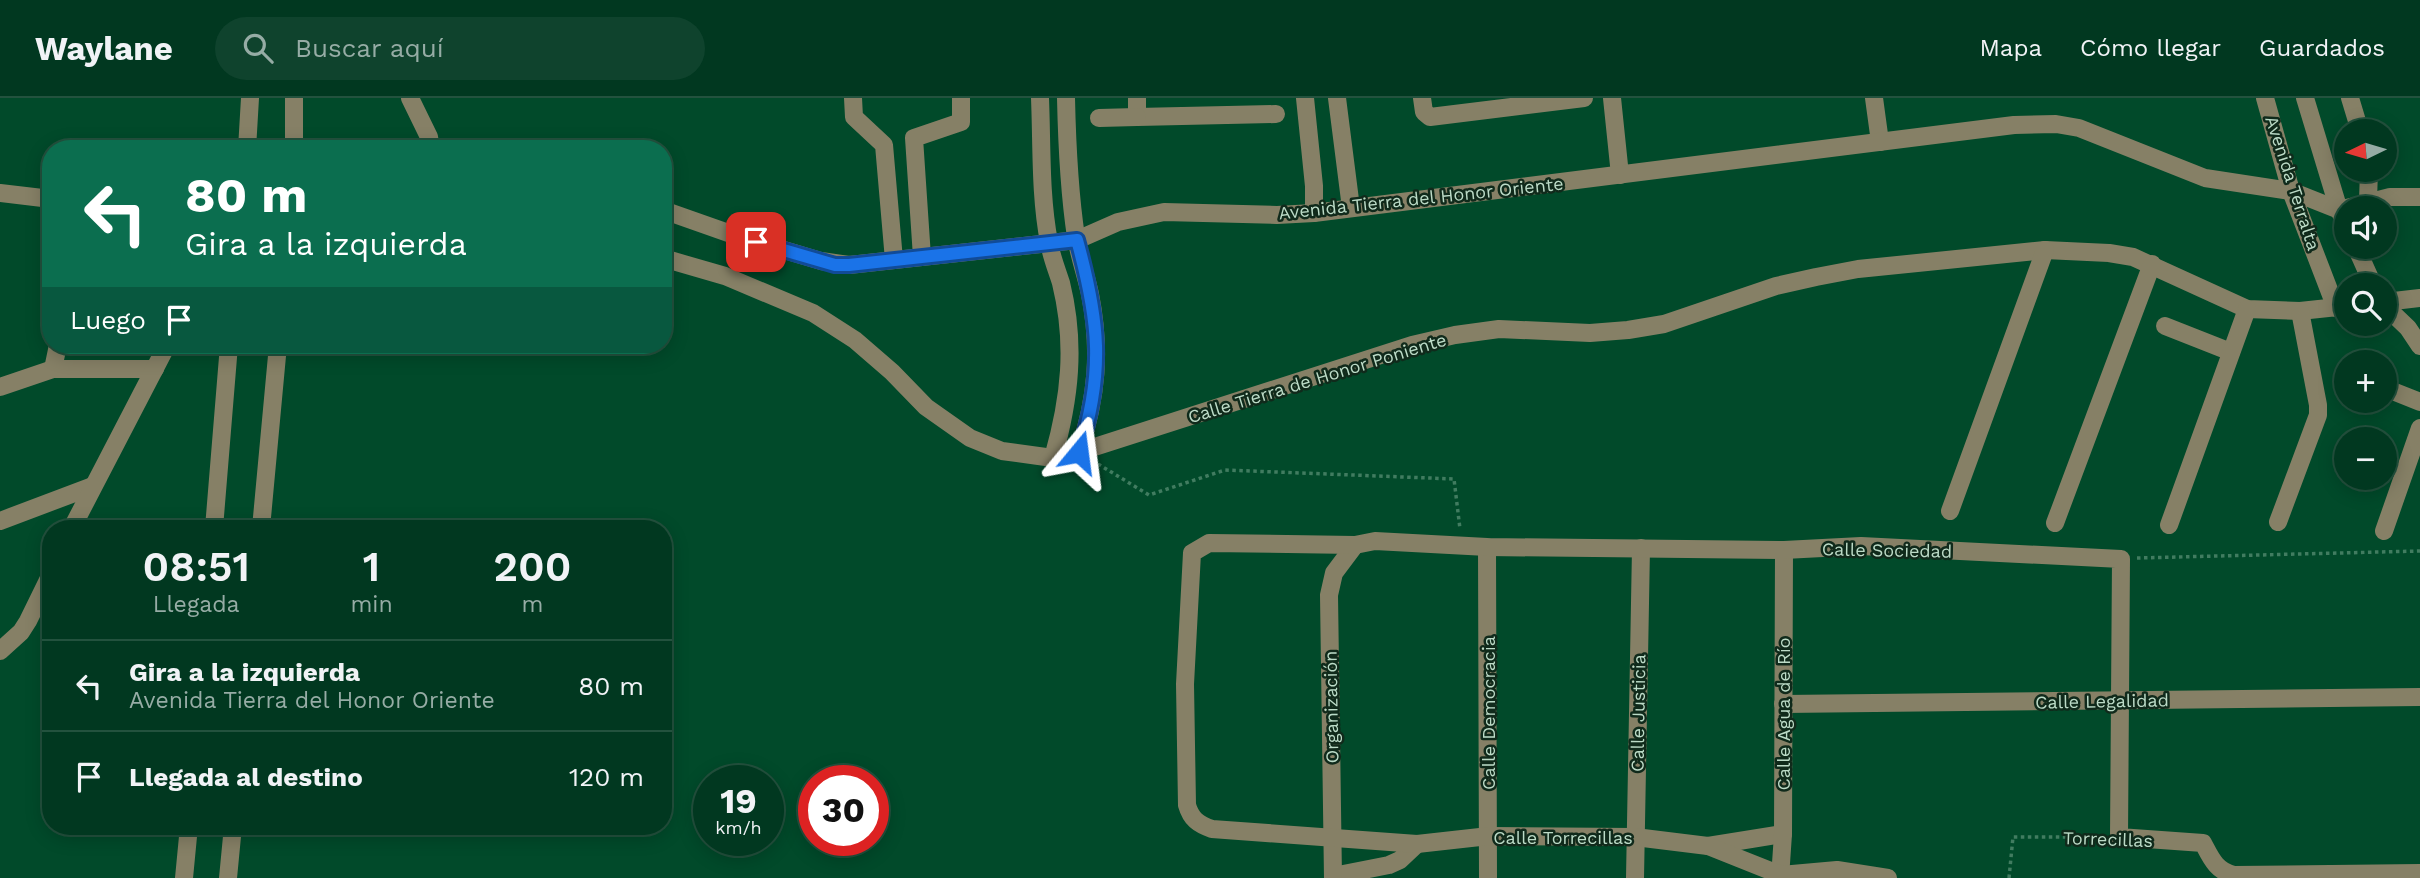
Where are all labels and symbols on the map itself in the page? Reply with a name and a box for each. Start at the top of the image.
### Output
street label: Avenida Terralta [2261,113,2325,253]
north arrow [2334,119,2398,182]
street label: Avenida Tierra del Honor Oriente [1278,173,1564,223]
pin [726,212,786,272]
street label: Calle Tierra de Honor Poniente [1185,329,1449,427]
position arrow [1042,415,1116,489]
street label: Calle Sociedad [1822,538,1952,562]
street label: Calle Democracia [1478,636,1499,790]
street label: Calle Agua de Río [1773,637,1794,791]
street label: Organización [1320,651,1342,763]
street label: Calle Justicia [1626,654,1650,772]
street label: Calle Legalidad [2035,689,2169,713]
speed limit sign: 30 [798,765,889,856]
street label: Calle Torrecillas [1493,827,1633,848]
street label: Torrecillas [2063,827,2153,851]

